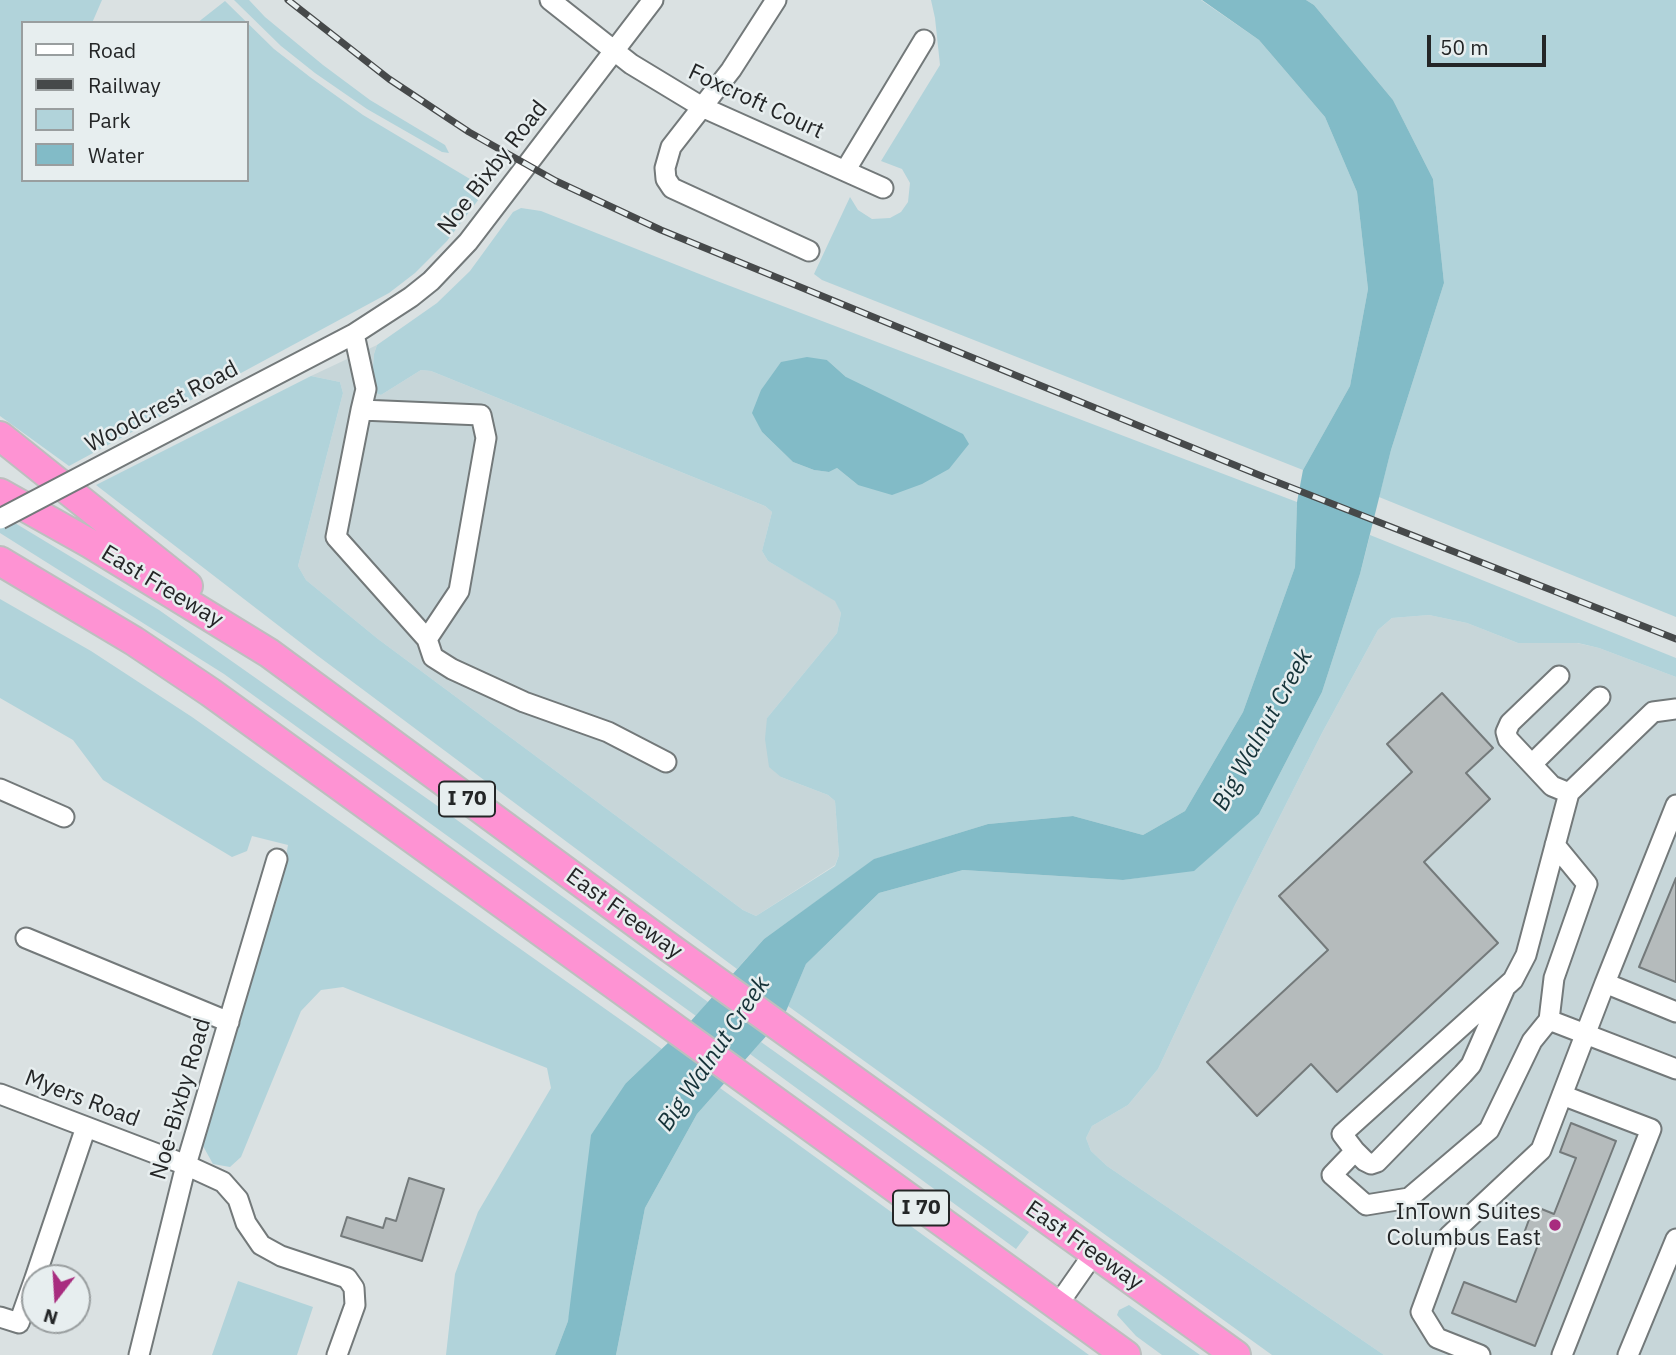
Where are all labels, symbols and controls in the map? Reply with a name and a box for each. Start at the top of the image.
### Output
legend [21,21,248,182]
scale bar [1431,21,1550,65]
text: 50 m [1440,33,1489,61]
text: Road [88,36,136,64]
street label: Foxcroft Court [684,58,828,146]
text: Railway [88,71,161,99]
street label: Noe Bixby Road [432,95,554,241]
text: Park [88,106,131,134]
text: Water [88,141,144,169]
street label: Woodcrest Road [81,355,243,459]
street label: East Freeway [96,540,228,634]
water label: Big Walnut Creek [1207,644,1319,816]
road number: I 70 [439,782,495,816]
street label: East Freeway [560,863,688,965]
water label: Big Walnut Creek [652,971,776,1137]
street label: Noe-Bixby Road [145,1015,217,1183]
street label: Myers Road [21,1065,143,1133]
road number: I 70 [893,1190,949,1226]
street label: East Freeway [1020,1195,1148,1297]
place label: InTown Suites Columbus East [1387,1198,1541,1252]
marker: InTown Suites Columbus East [1547,1217,1563,1233]
north arrow [21,1264,91,1334]
text: N [40,1304,61,1331]

